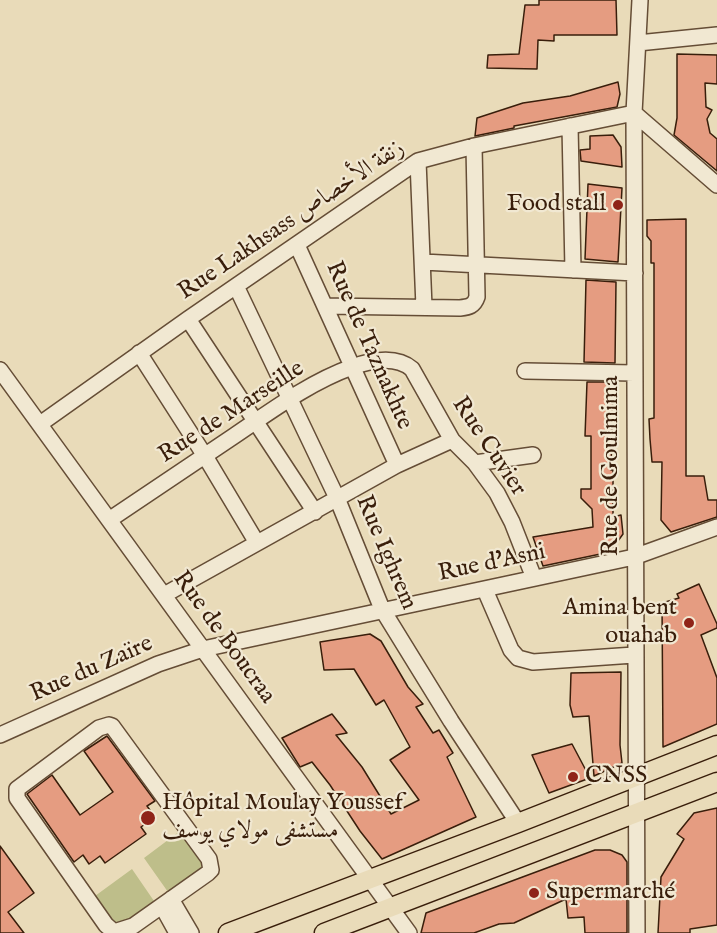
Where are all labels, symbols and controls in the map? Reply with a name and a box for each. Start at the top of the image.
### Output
street label: Rue Lakhsass زنقة الأخصاص [173,135,411,307]
place label: Food stall [507,191,606,219]
marker: Food stall [611,198,625,212]
street label: Rue de Taznakhte [318,257,418,435]
street label: Rue de Marseille [154,355,310,471]
street label: Rue de Goulmima [598,376,626,556]
street label: Rue Cuvier [444,392,532,502]
street label: Rue Ighrem [348,492,422,614]
street label: Rue d'Asni [436,539,548,589]
street label: Rue de Boucraa [165,566,281,710]
place label: Amina bent ouahab [563,595,677,651]
marker: Amina bent ouahab [682,616,696,630]
street label: Rue du Zaïre [26,630,158,710]
place label: CNSS [585,763,647,791]
marker: CNSS [566,770,580,784]
place label: Hôpital Moulay Youssef مستشفى مولاي يوسف [162,790,403,846]
marker: Hôpital Moulay Youssef مستشفى مولاي يوسف [139,809,157,827]
place label: Supermarché [546,879,675,907]
marker: Supermarché [527,886,541,900]

